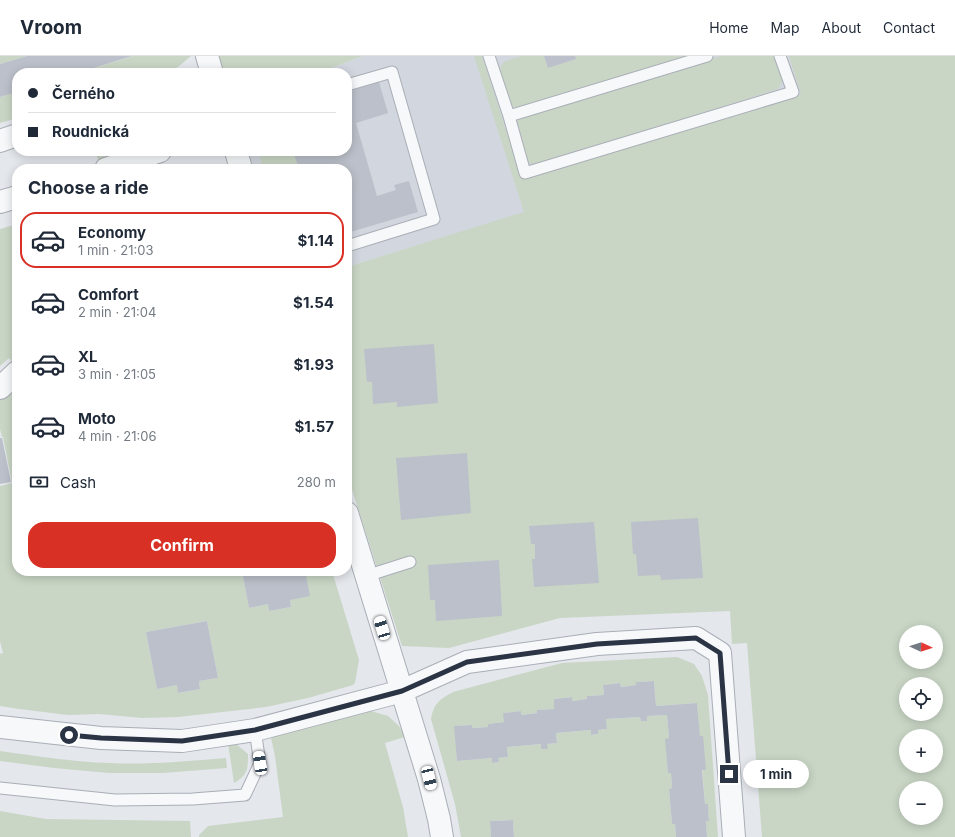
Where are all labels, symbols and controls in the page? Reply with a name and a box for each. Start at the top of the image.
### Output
text: Vroom [20,16,82,39]
text: Home [709,19,748,36]
text: Map [770,19,800,36]
text: About [822,19,861,36]
text: Contact [883,19,935,36]
text: Černého [52,84,115,103]
text: Roudnická [52,122,129,141]
text: Choose a ride [28,177,149,198]
icon: car [30,222,66,258]
text: Economy [78,223,146,242]
text: $1.14 [297,231,334,250]
text: 1 min · 21:03 [78,242,153,258]
icon: car [30,284,66,320]
text: Comfort [78,285,139,304]
text: $1.54 [293,293,334,312]
text: 2 min · 21:04 [78,304,156,320]
icon: car [30,346,66,382]
text: XL [78,347,98,366]
text: $1.93 [293,355,334,374]
text: 3 min · 21:05 [78,366,156,382]
icon: car [30,408,66,444]
text: Moto [78,409,116,428]
text: $1.57 [294,417,334,436]
text: 4 min · 21:06 [78,428,157,444]
icon: cash [28,471,50,493]
text: Cash [60,473,96,492]
text: 280 m [297,474,336,490]
button: Confirm [28,522,336,568]
car [373,615,391,641]
north arrow [899,625,943,669]
map controls [899,625,943,825]
button: locate [899,677,943,721]
route start [60,726,78,744]
button: + [899,729,943,773]
car [252,750,268,776]
callout: 1 min [743,760,809,788]
car [420,765,438,791]
route end [720,765,738,783]
text: 1 min [760,766,792,782]
button: − [899,781,943,825]

